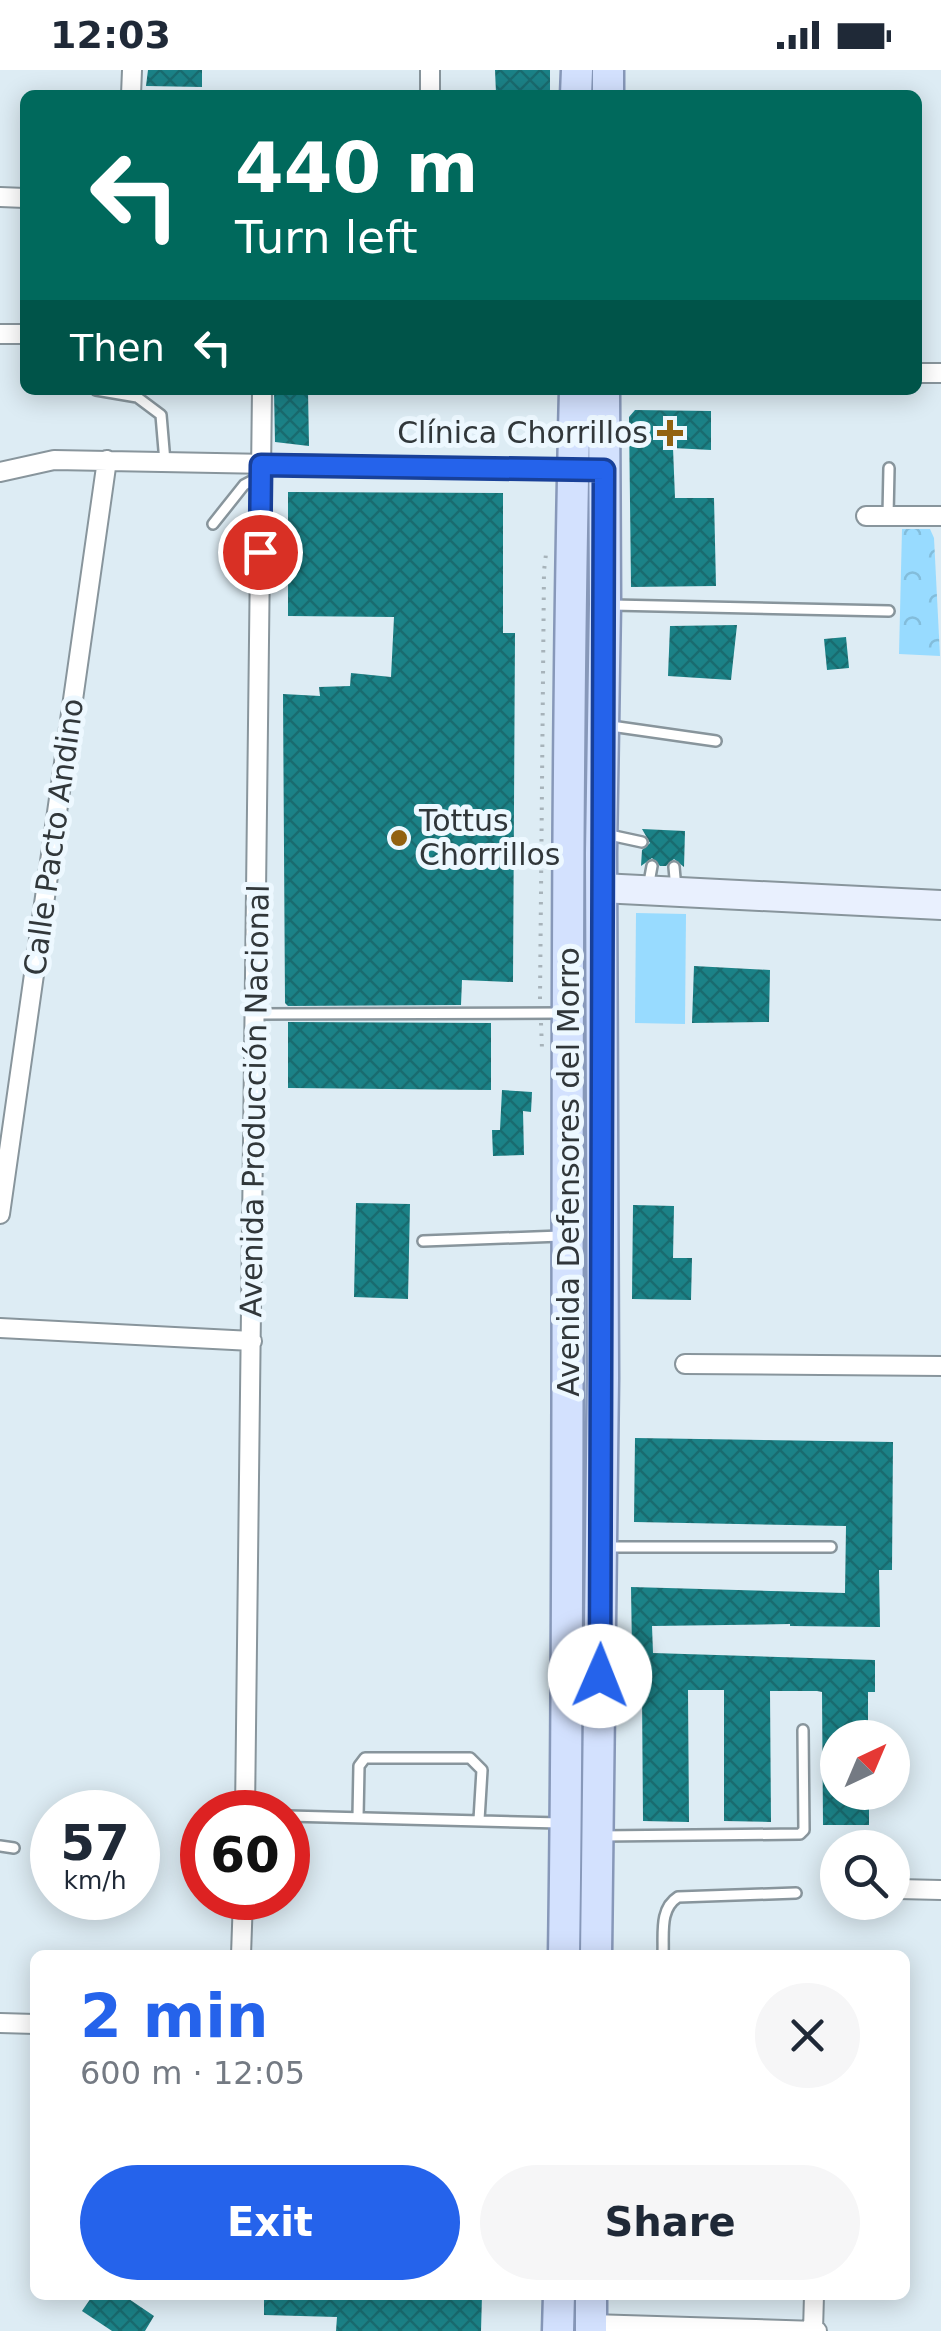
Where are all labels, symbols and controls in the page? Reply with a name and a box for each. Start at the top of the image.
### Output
text: 12:03 [50,13,171,57]
text: 440 m [235,127,478,209]
icon: left [70,130,200,260]
text: Turn left [235,211,418,264]
icon: left [185,320,240,375]
text: Then [70,326,165,370]
place label: Clínica Chorrillos [397,415,648,450]
marker: Clínica Chorrillos [657,420,683,446]
pin [218,510,303,595]
icon: arrive [233,525,288,580]
street label: Calle Pacto Andino [17,696,90,978]
place label: Tottus Chorrillos [418,803,560,872]
marker: Tottus Chorrillos [388,827,410,849]
street label: Avenida Producción Nacional [233,884,276,1318]
street label: Avenida Defensores del Morro [551,947,586,1397]
position arrow [548,1624,652,1728]
north arrow [820,1720,910,1810]
map controls [820,1720,910,1920]
speed limit sign: 60 [180,1790,310,1920]
text: 57 [60,1814,130,1872]
button: search [820,1830,910,1920]
text: km/h [63,1866,127,1895]
text: 2 min [80,1981,268,2051]
button: close [755,1983,860,2088]
text: 600 m · 12:05 [80,2054,305,2092]
button: Exit [80,2165,460,2280]
button: Share [480,2165,860,2280]

